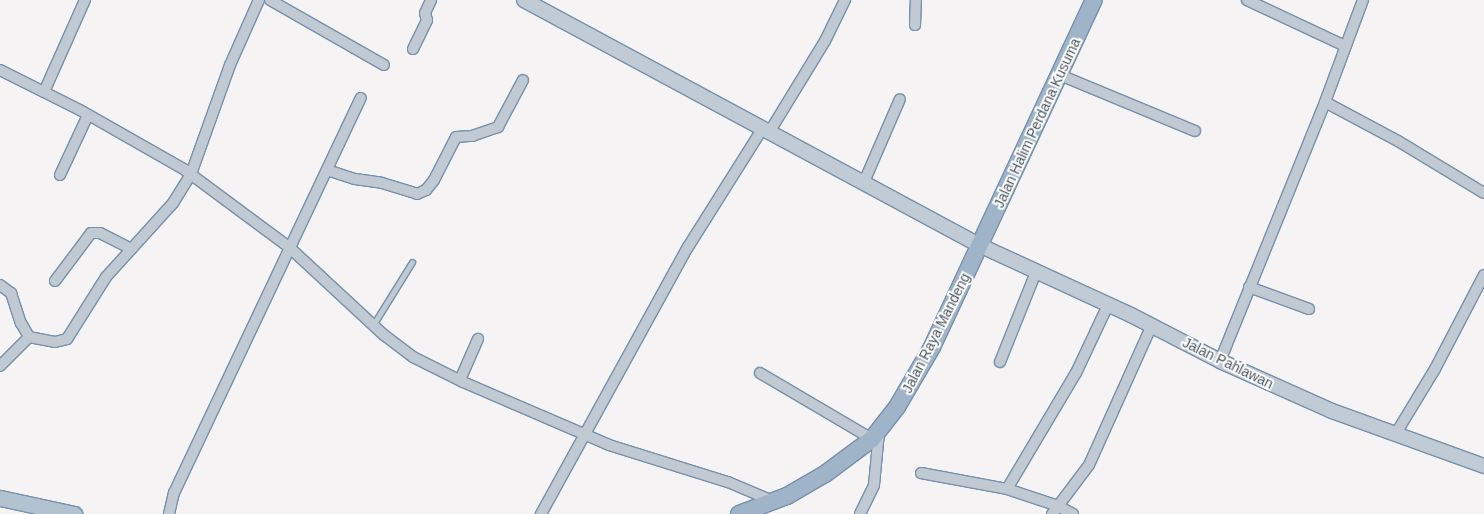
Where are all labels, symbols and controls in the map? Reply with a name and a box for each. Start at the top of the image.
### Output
street label: Jalan Halim Perdana Kusuma [990,36,1084,210]
street label: Jalan Raya Mandeng [898,270,974,396]
street label: Jalan Pahlawan [1180,334,1276,392]

